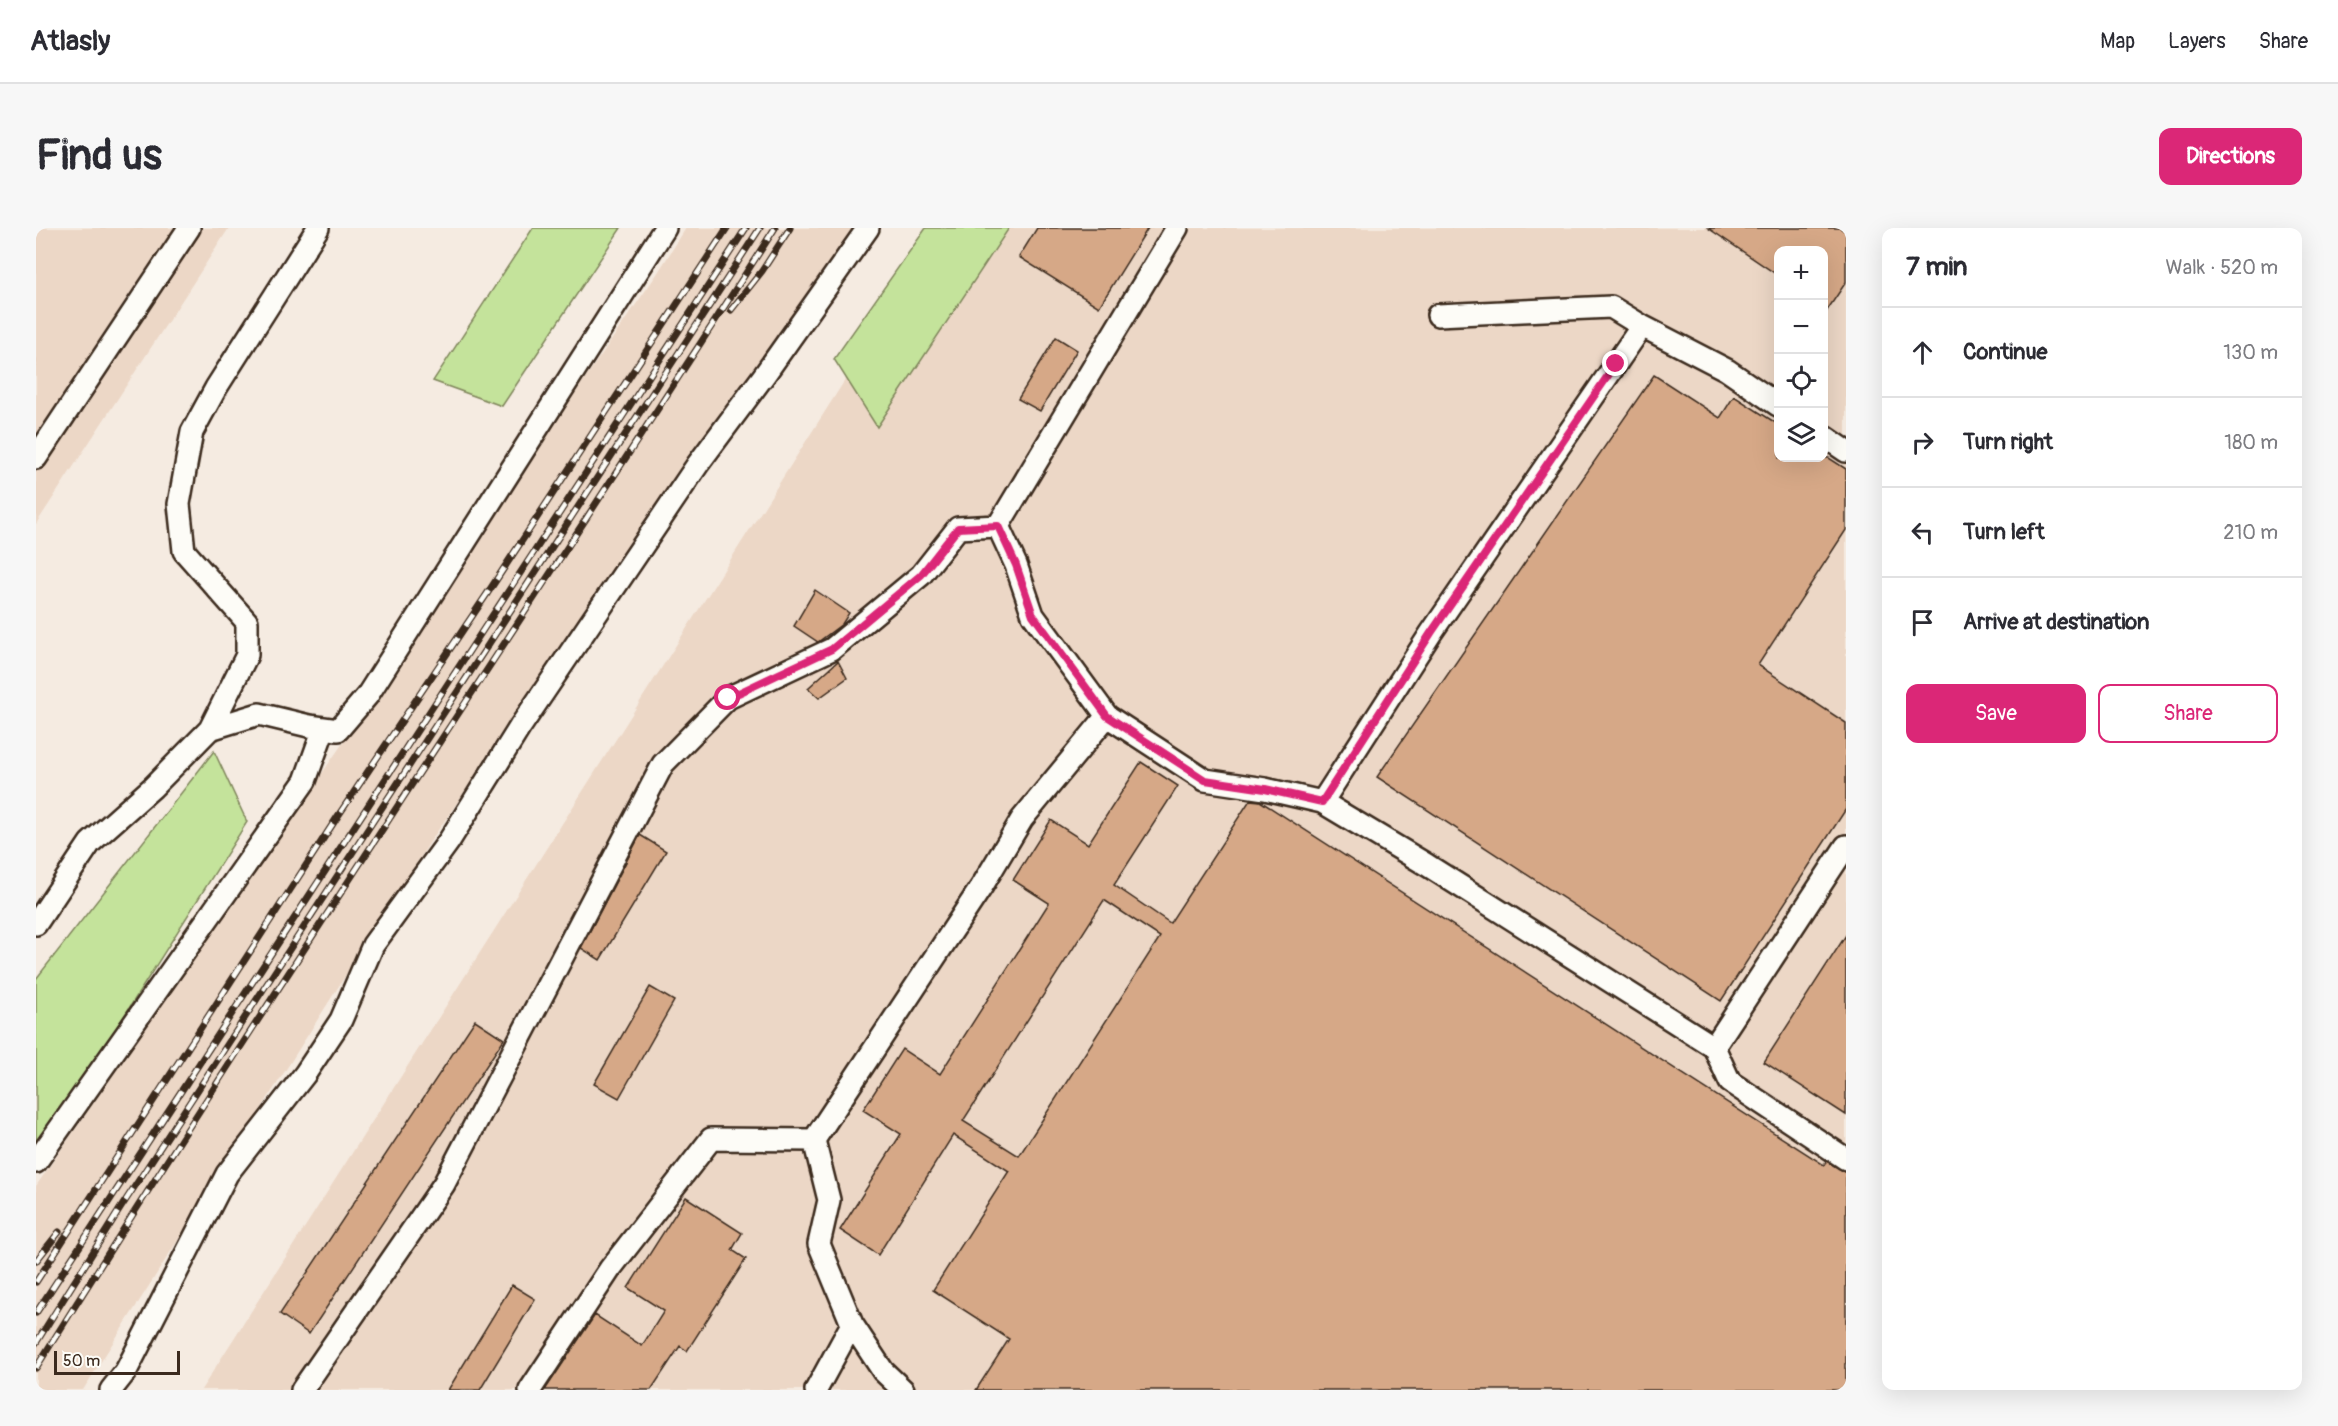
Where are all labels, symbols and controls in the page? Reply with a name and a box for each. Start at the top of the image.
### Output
text: Atlasly [30,24,110,59]
text: Map [2100,28,2135,55]
text: Layers [2168,28,2226,55]
text: Share [2259,28,2308,55]
button: Directions [2159,128,2302,185]
text: Find us [36,130,162,182]
map controls [1774,246,1828,462]
button: + [1774,246,1828,300]
text: 7 min [1906,251,1968,283]
text: Walk · 520 m [2166,255,2278,280]
button: − [1774,300,1828,354]
icon: ahead [1906,336,1939,369]
text: Continue [1963,338,2047,366]
text: 130 m [2223,340,2278,365]
route end [1602,350,1628,376]
button: locate [1774,354,1828,408]
button: layers [1774,408,1828,462]
icon: right [1906,426,1939,459]
text: Turn right [1963,428,2053,456]
text: 180 m [2224,430,2278,455]
icon: left [1906,516,1939,549]
text: Turn left [1963,518,2045,546]
text: 210 m [2223,520,2278,545]
icon: arrive [1906,606,1939,639]
text: Arrive at destination [1963,608,2149,636]
route start [714,684,740,710]
button: Save [1906,684,2086,743]
button: Share [2098,684,2278,743]
scale bar [54,1348,180,1376]
text: 50 m [63,1351,100,1371]

